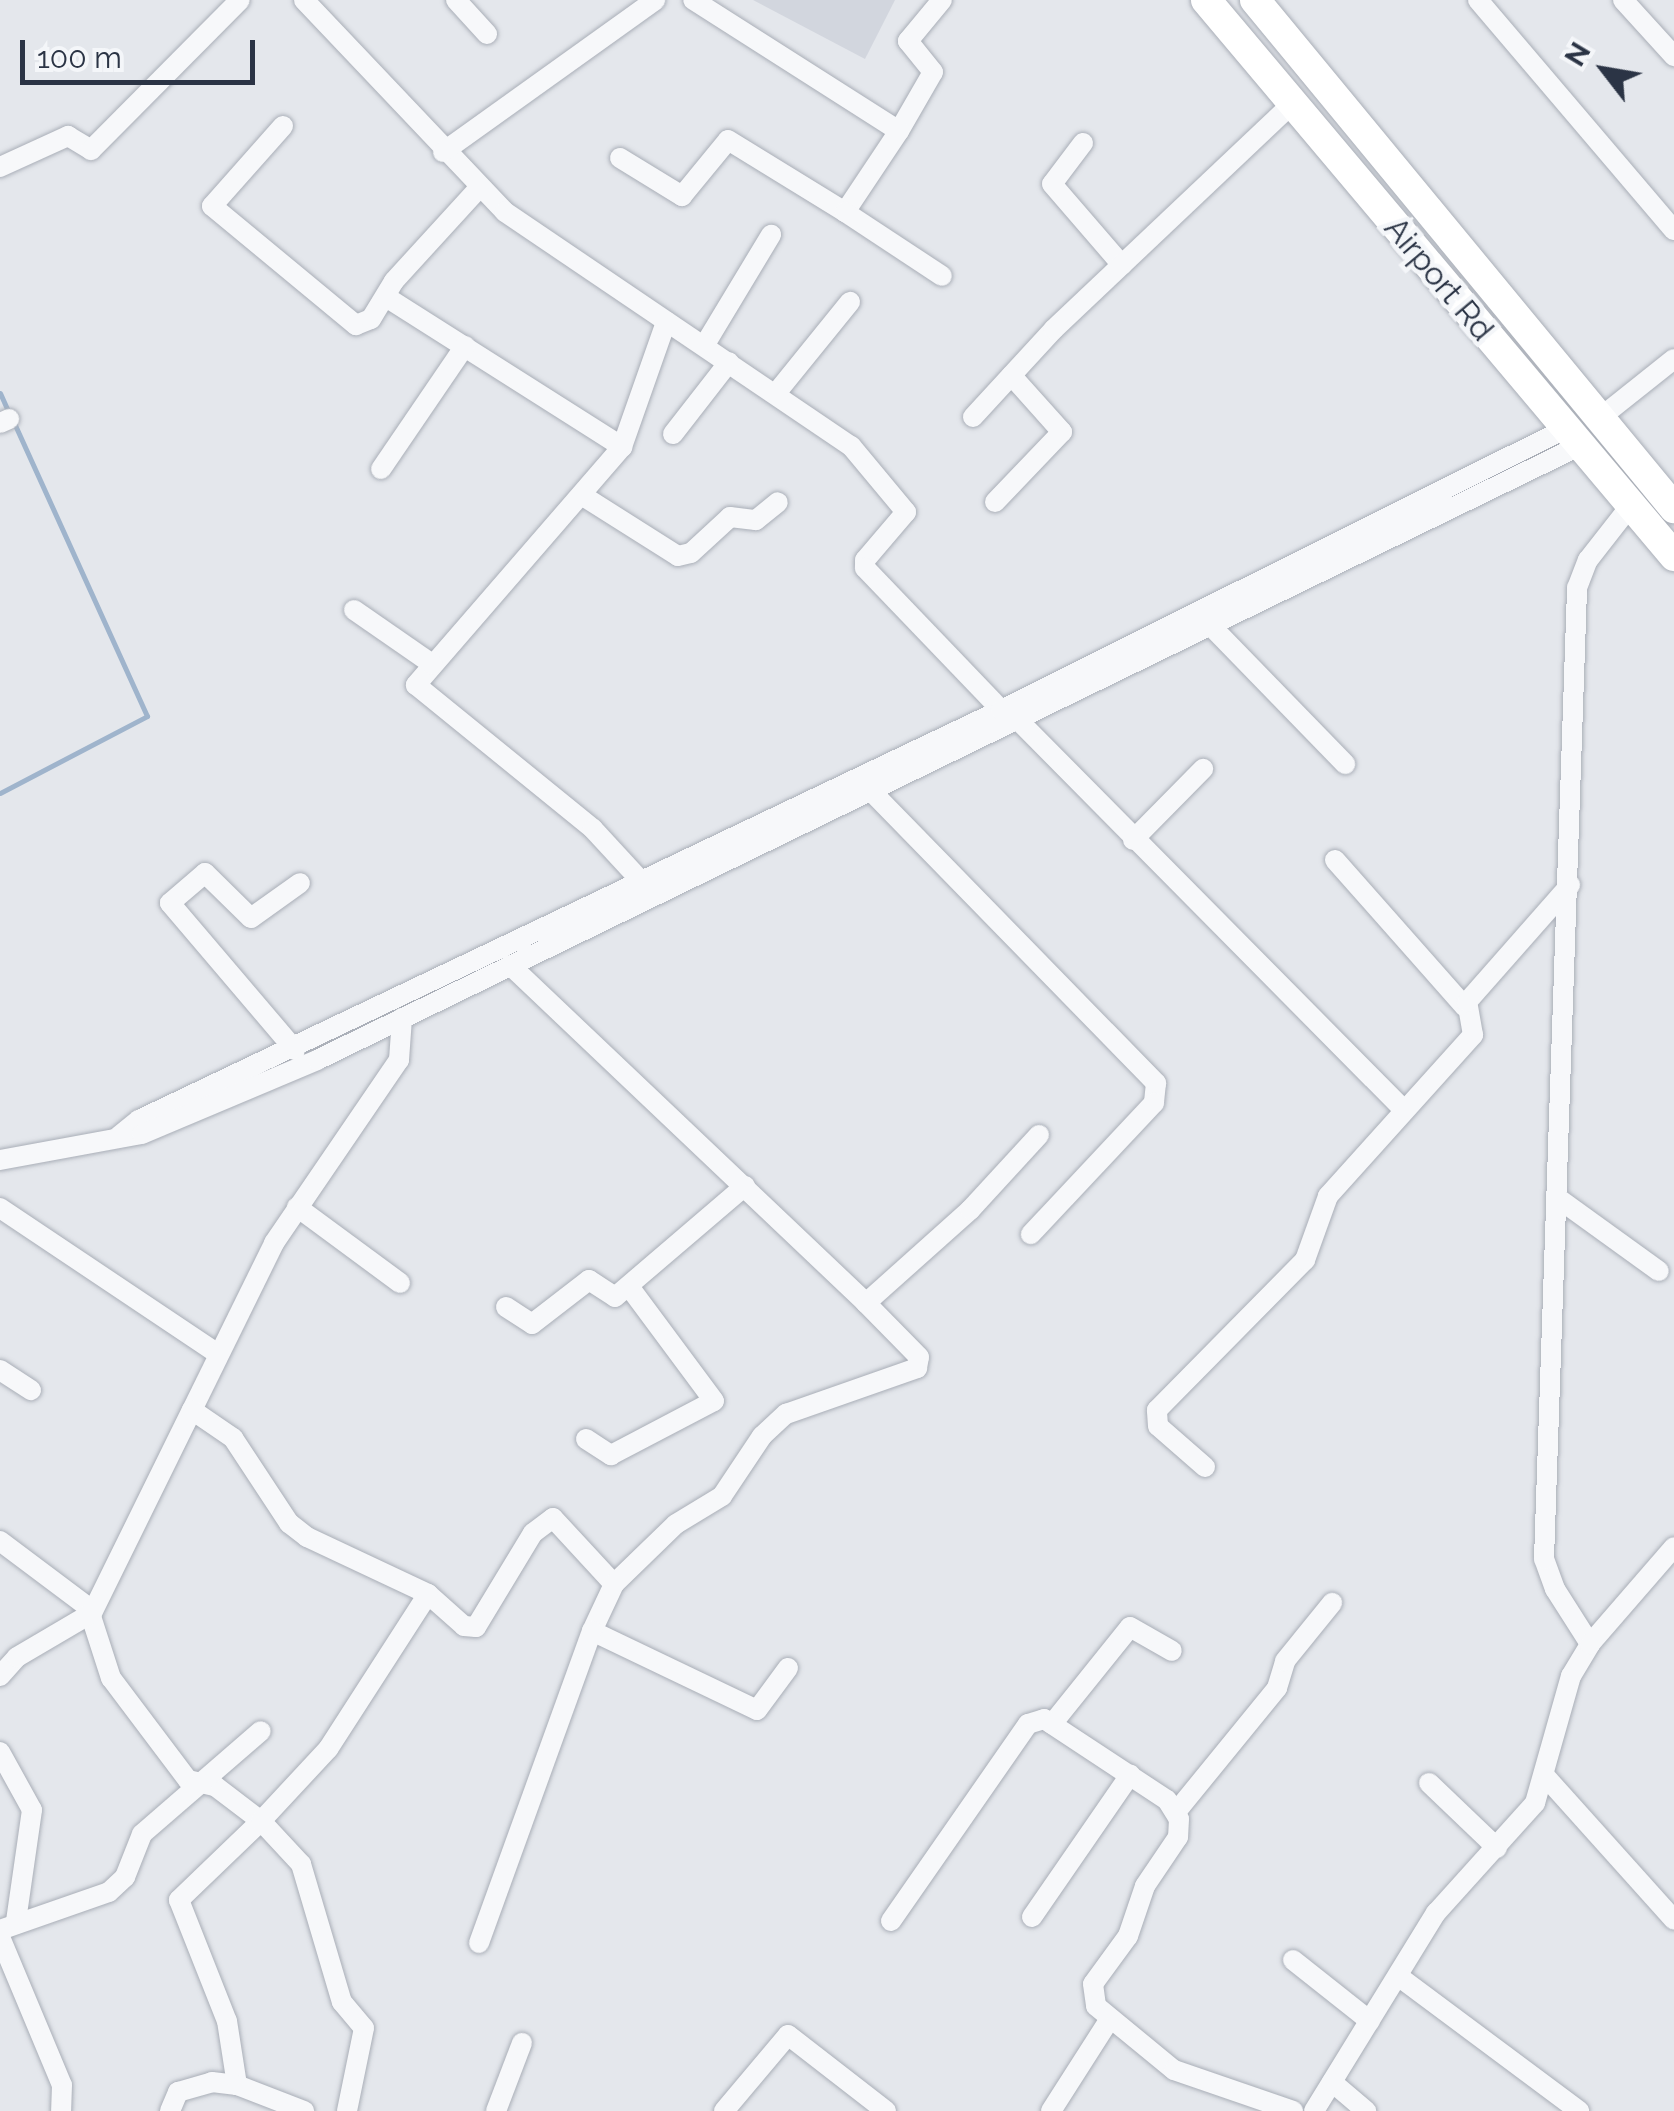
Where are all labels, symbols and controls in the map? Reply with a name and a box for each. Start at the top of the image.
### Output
scale bar [25,20,260,82]
north arrow [1554,20,1654,120]
text: N [1558,37,1598,72]
text: 100 m [37,40,122,75]
street label: Airport Rd [1376,210,1502,348]

